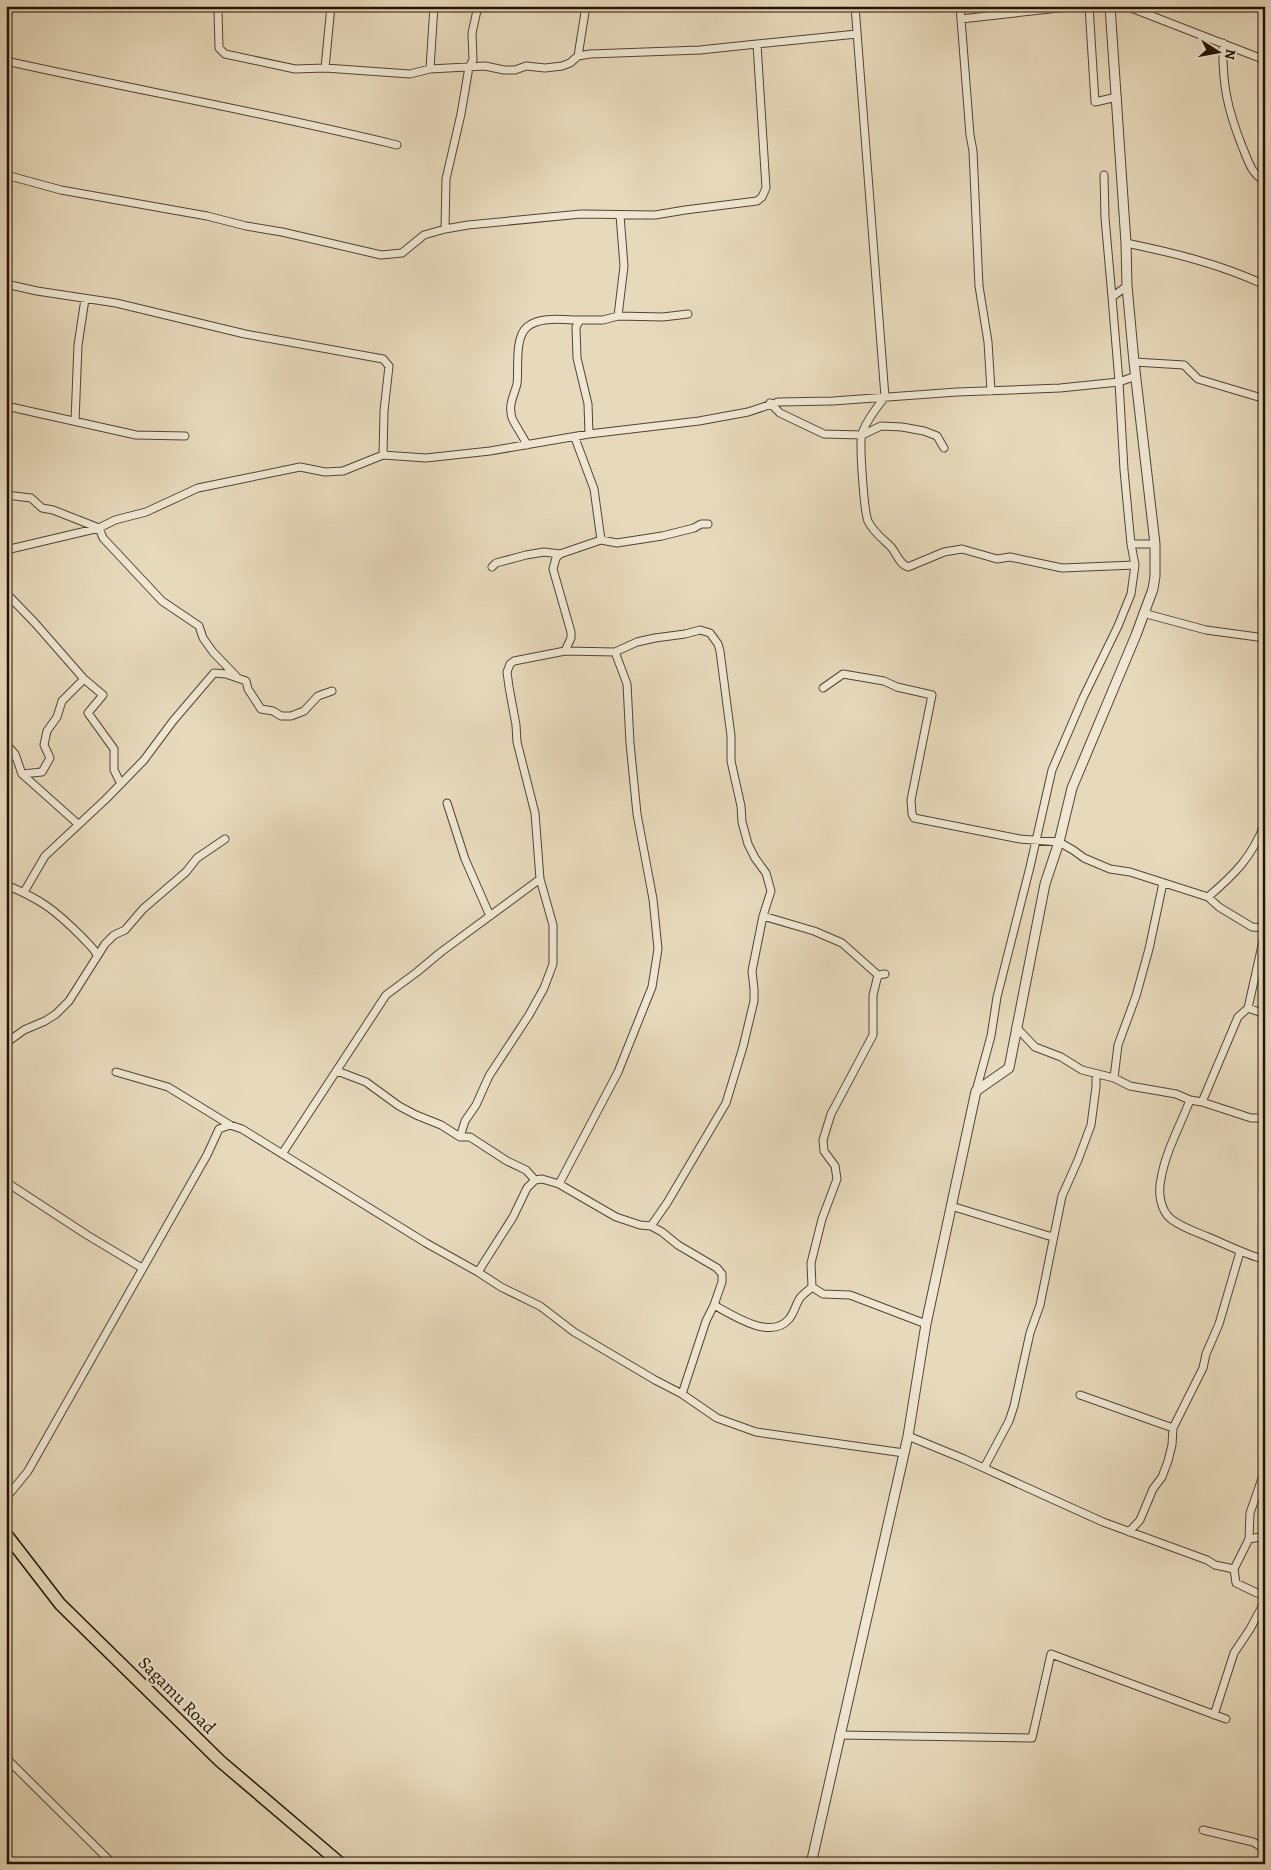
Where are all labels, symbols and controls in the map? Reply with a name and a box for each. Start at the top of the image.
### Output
north arrow [1194,28,1244,78]
text: N [1220,48,1241,61]
street label: Sagamu Road [133,1651,221,1739]

